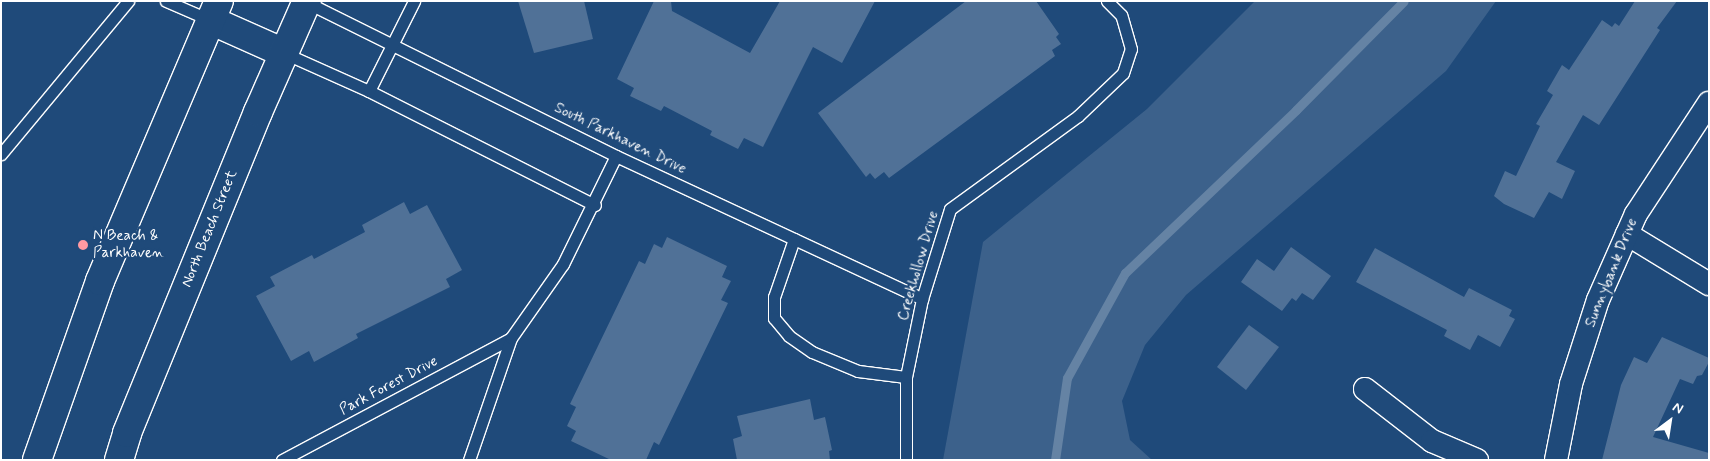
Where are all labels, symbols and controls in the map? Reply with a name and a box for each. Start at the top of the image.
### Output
street label: South Parkhaven Drive [551,99,689,179]
street label: North Beach Street [178,168,242,290]
street label: Creekhollow Drive [895,209,943,323]
street label: Sunnybank Drive [1582,216,1642,330]
place label: N Beach & Parkhaven [93,227,164,262]
marker: N Beach & Parkhaven [77,239,89,251]
street label: Park Forest Drive [337,353,441,419]
north arrow [1645,396,1695,446]
text: N [1669,398,1686,418]

